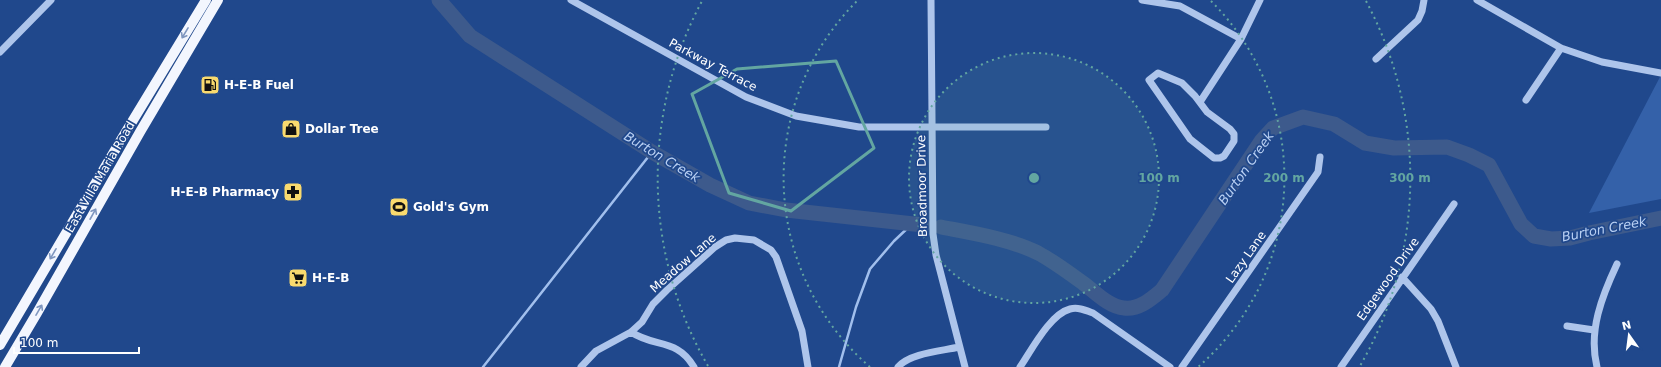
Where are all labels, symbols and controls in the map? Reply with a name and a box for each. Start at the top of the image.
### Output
one-way arrow [181,27,189,39]
street label: Parkway Terrace [667,36,759,94]
fuel station icon: H-E-B Fuel [199,74,221,96]
place label: H-E-B Fuel [224,78,294,92]
shop icon: Dollar Tree [280,118,302,140]
street label: East Villa Maria Road [62,119,138,235]
place label: Dollar Tree [305,122,379,136]
water label: Burton Creek [621,128,703,186]
water label: Burton Creek [1215,128,1277,207]
street label: Broadmoor Drive [914,135,930,237]
centre of rings [1027,171,1041,185]
text: 100 m [1138,171,1180,185]
text: 200 m [1263,171,1305,185]
text: 300 m [1389,171,1431,185]
pharmacy icon: H-E-B Pharmacy [282,181,304,203]
place label: H-E-B Pharmacy [171,185,279,199]
sports icon: Gold's Gym [388,196,410,218]
place label: Gold's Gym [413,200,489,214]
one-way arrow [90,208,98,220]
water label: Burton Creek [1560,213,1648,245]
street label: Lazy Lane [1223,228,1269,286]
street label: Meadow Lane [647,231,719,295]
street label: Edgewood Drive [1354,235,1422,323]
one-way arrow [49,248,57,260]
supermarket icon: H-E-B [287,267,309,289]
place label: H-E-B [312,271,349,285]
one-way arrow [36,304,44,316]
north arrow [1609,315,1649,355]
text: N [1621,318,1633,333]
scale bar [14,329,139,355]
text: 100 m [20,336,58,350]

